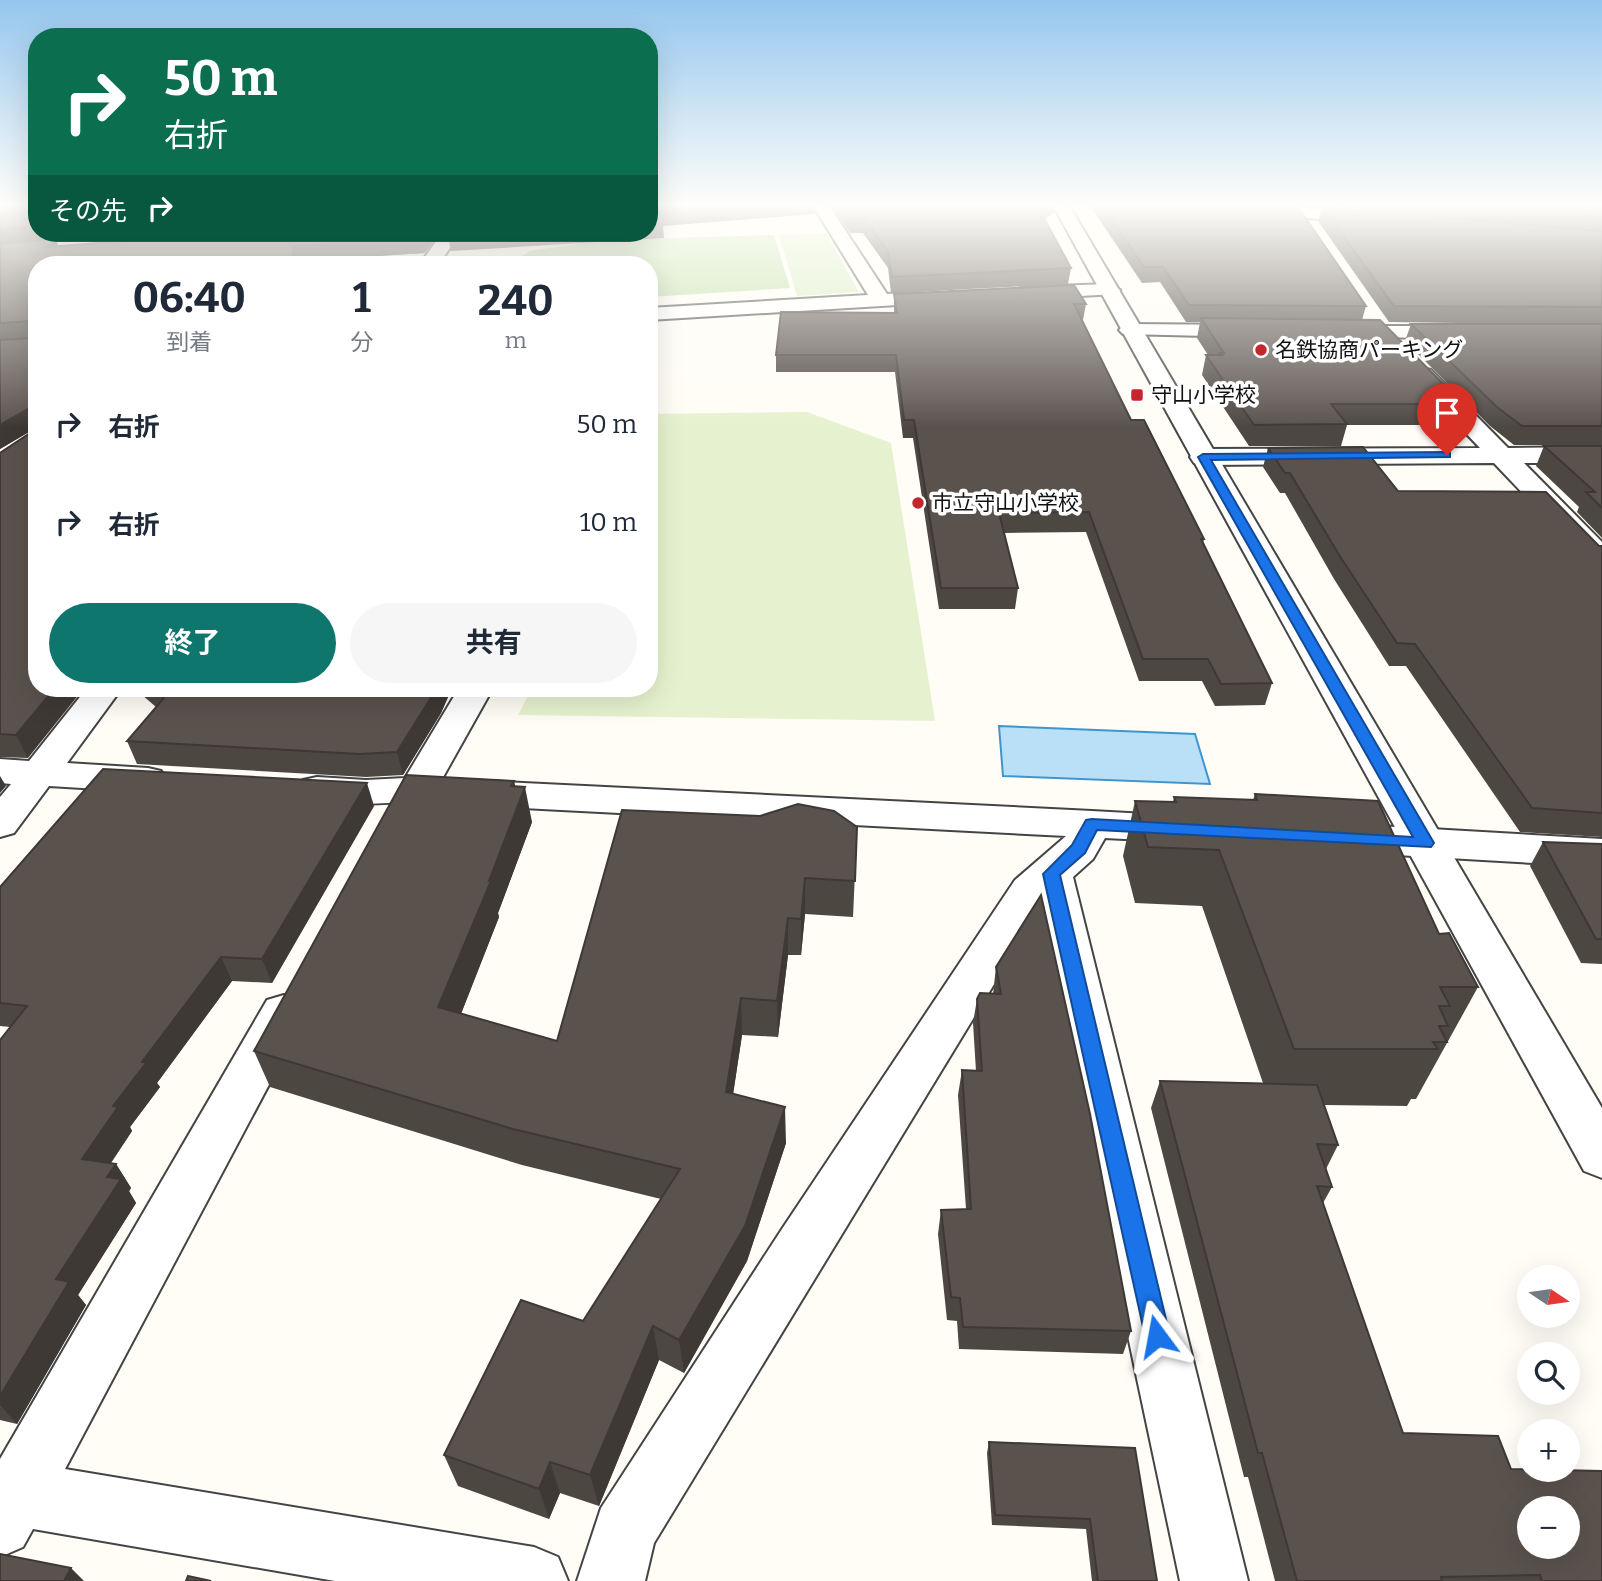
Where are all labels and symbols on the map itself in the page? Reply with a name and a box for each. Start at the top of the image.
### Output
place label: 名鉄協商パーキング [1275,337,1463,363]
marker: 名鉄協商パーキング [1253,342,1269,358]
place label: 守山小学校 [1151,382,1256,408]
pin [1417,383,1477,455]
marker: 守山小学校 [1129,387,1145,403]
place label: 市立守山小学校 [932,490,1079,516]
marker: 市立守山小学校 [910,495,926,511]
north arrow [1517,1265,1580,1328]
position arrow [1120,1299,1194,1373]

